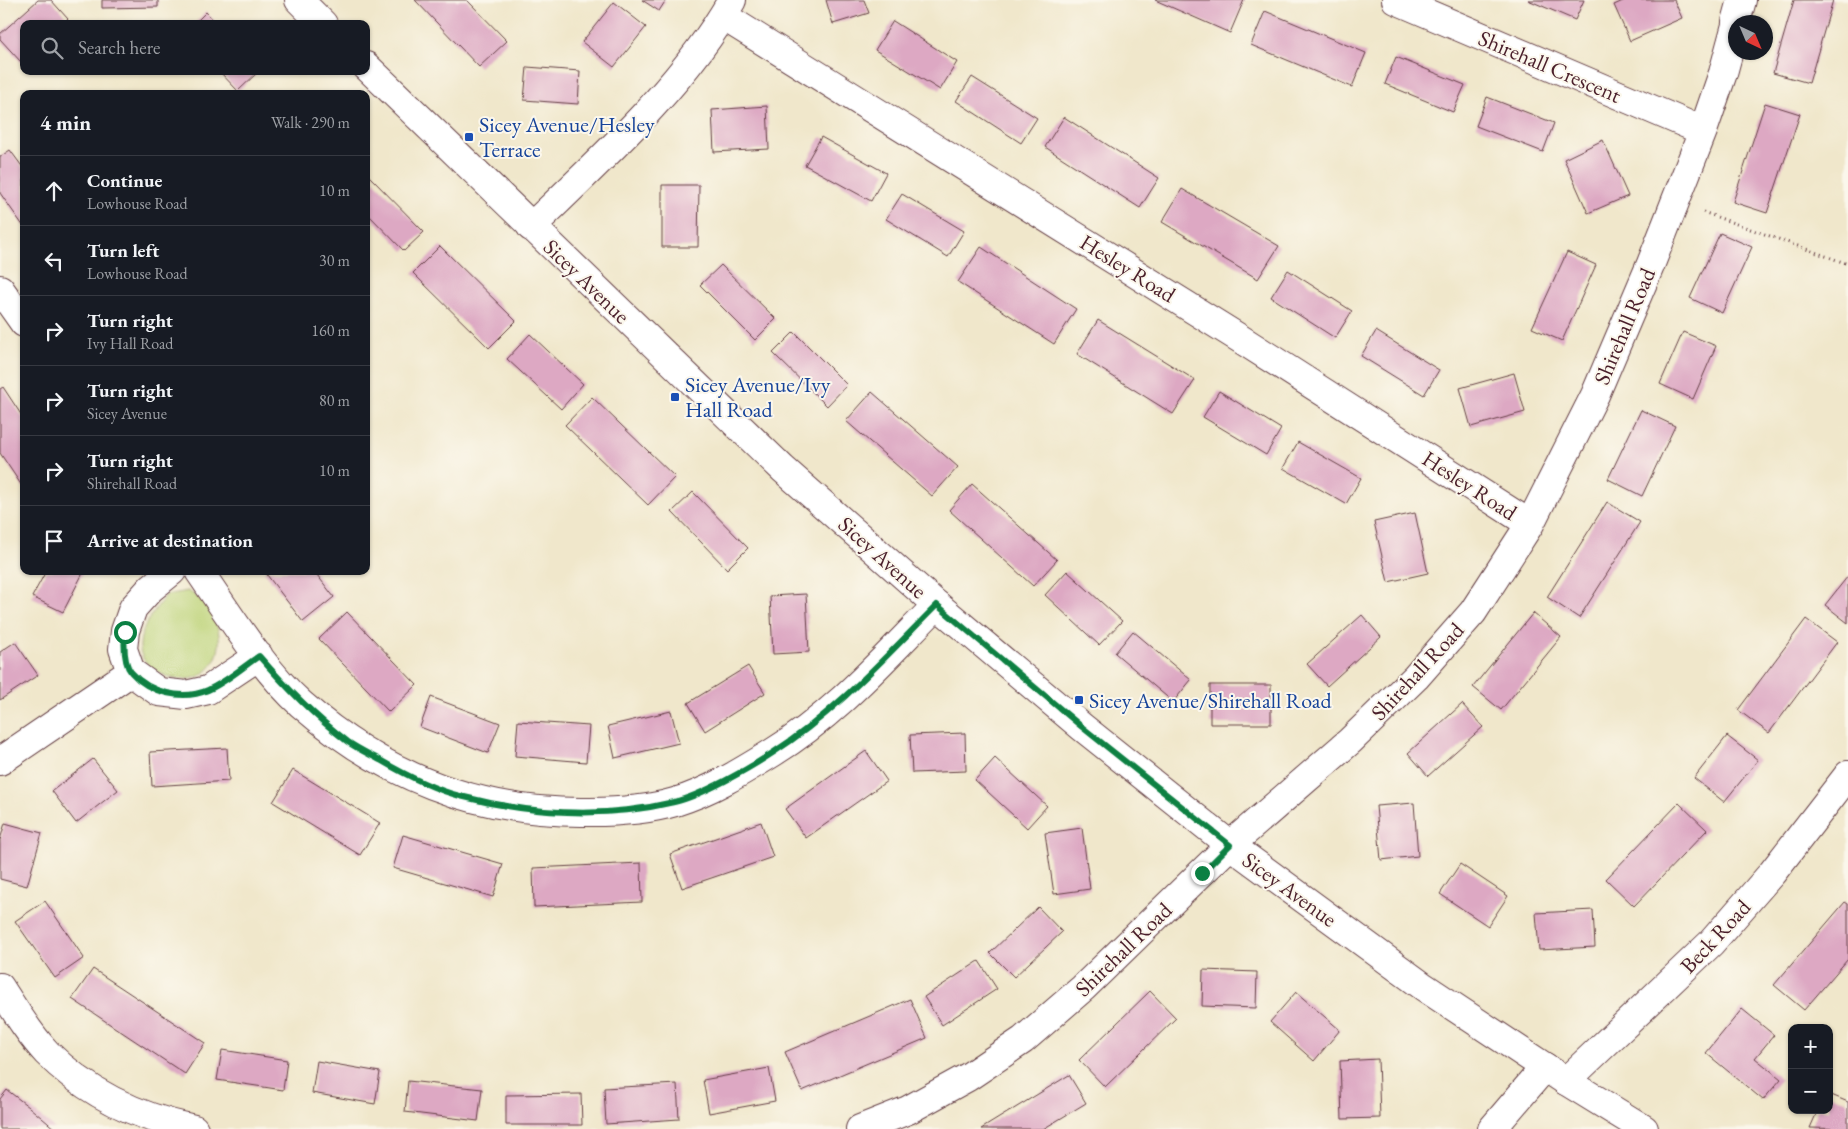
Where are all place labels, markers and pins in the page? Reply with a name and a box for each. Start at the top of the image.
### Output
place label: Sicey Avenue/Hesley Terrace [479,110,655,164]
marker: Sicey Avenue/Hesley Terrace [463,131,475,143]
place label: Sicey Avenue/Ivy Hall Road [685,370,831,424]
marker: Sicey Avenue/Ivy Hall Road [669,391,681,403]
place label: Sicey Avenue/Shirehall Road [1089,686,1333,715]
marker: Sicey Avenue/Shirehall Road [1073,694,1085,706]

